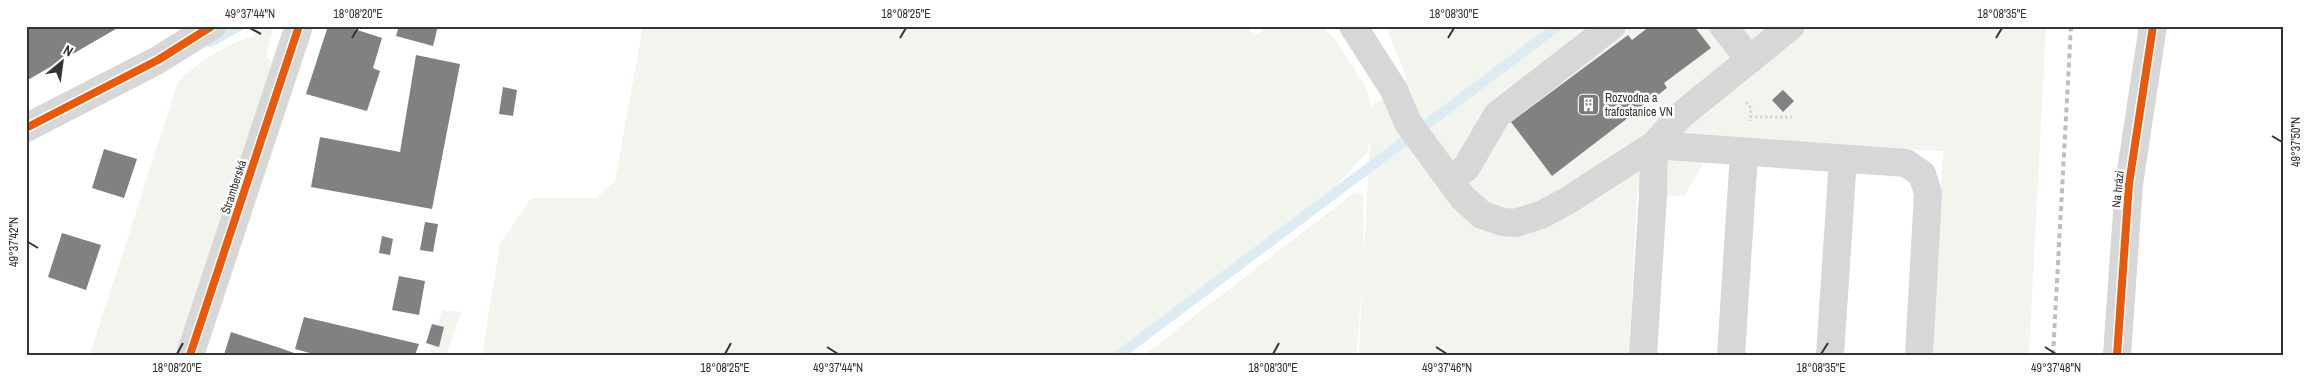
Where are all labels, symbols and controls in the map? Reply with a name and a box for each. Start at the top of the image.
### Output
text: 49°37'44"N [225,6,275,22]
text: 18°08'20"E [333,6,383,22]
text: 18°08'25"E [881,6,931,22]
text: 18°08'30"E [1429,6,1479,22]
text: 18°08'35"E [1977,6,2027,22]
north arrow [38,38,88,88]
text: N [60,41,76,61]
place label: Rozvodna a trafostanice VN [1605,90,1673,120]
building icon: Rozvodna a trafostanice VN [1577,93,1601,117]
text: 49°37'50"N [2288,117,2304,167]
street label: Štramberská [218,158,250,216]
street label: Na hrázi [2108,170,2128,208]
text: 49°37'42"N [6,217,22,267]
text: 18°08'20"E [152,360,202,376]
text: 18°08'25"E [700,360,750,376]
text: 49°37'44"N [813,360,863,376]
text: 18°08'30"E [1248,360,1298,376]
text: 49°37'46"N [1422,360,1472,376]
text: 18°08'35"E [1796,360,1846,376]
text: 49°37'48"N [2031,360,2081,376]

